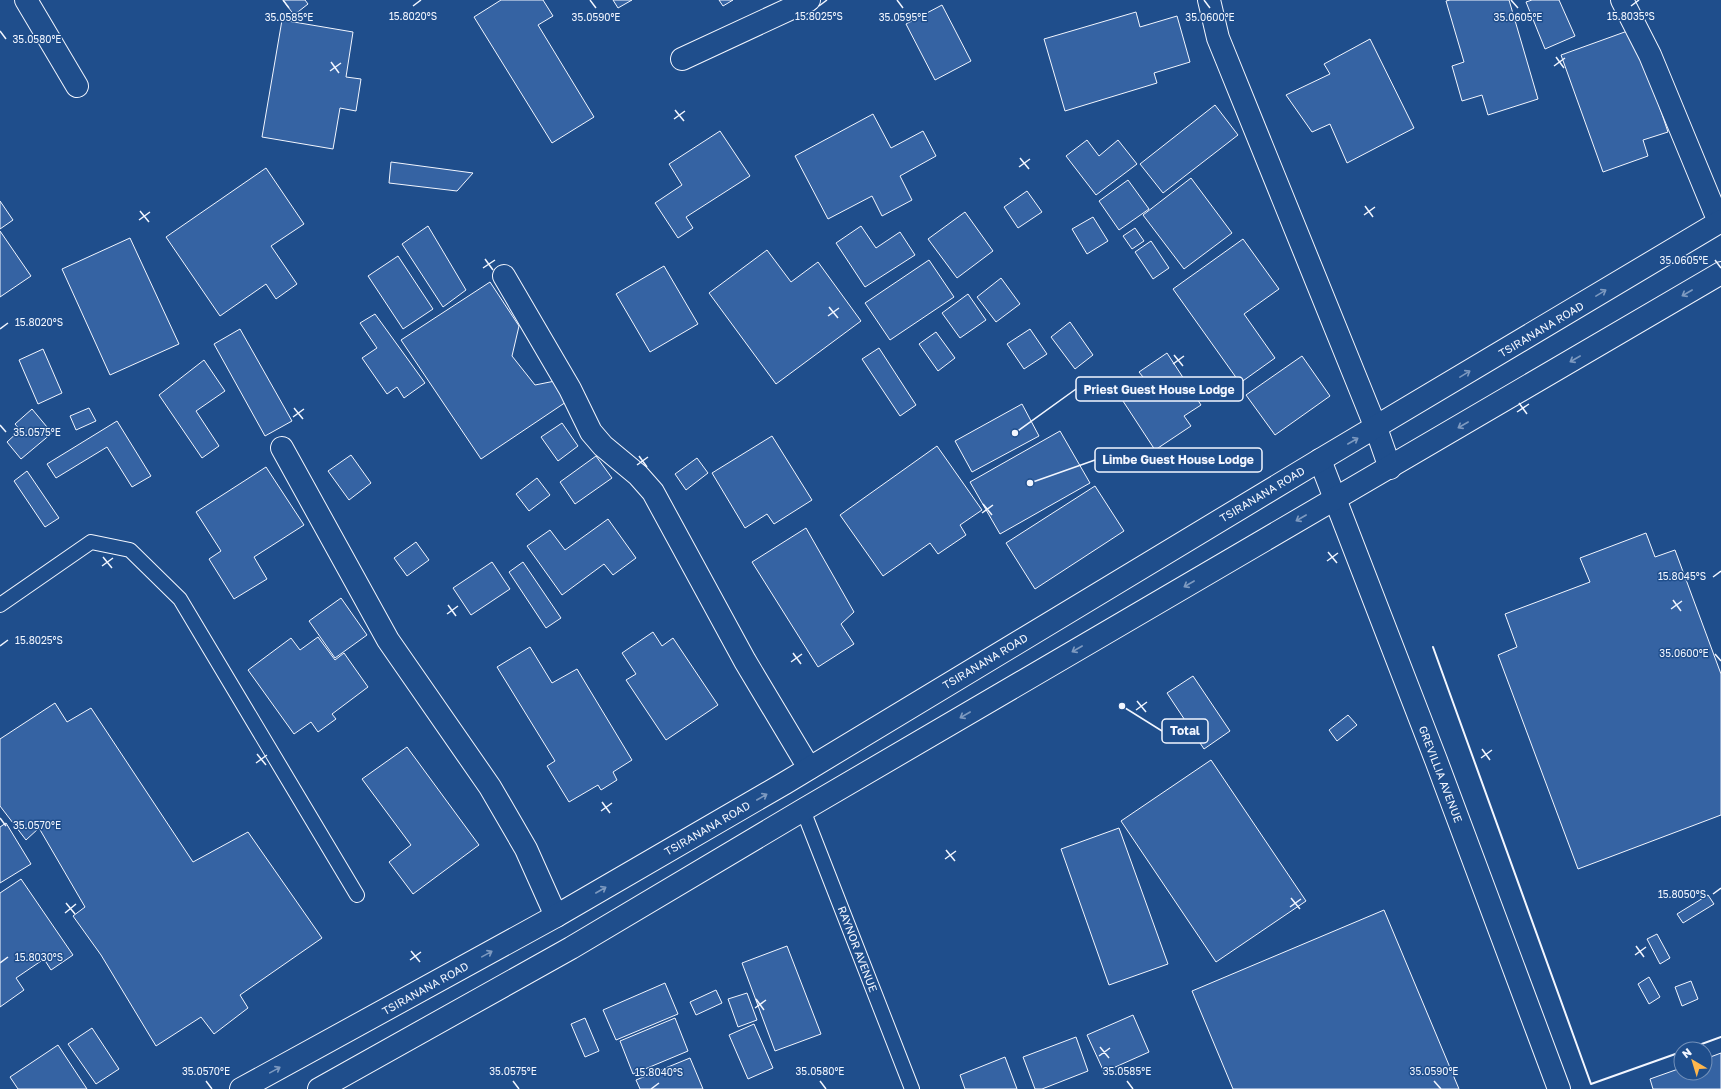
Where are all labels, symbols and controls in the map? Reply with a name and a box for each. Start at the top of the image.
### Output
text: 15.8020°S [389,10,437,22]
text: 15.8025°S [795,10,843,22]
text: 15.8035°S [1607,10,1655,22]
text: 35.0585°E [265,11,313,23]
text: 35.0590°E [572,11,620,23]
text: 35.0595°E [879,11,927,23]
text: 35.0600°E [1185,11,1235,23]
text: 35.0605°E [1494,11,1542,23]
text: 35.0580°E [13,33,61,45]
text: 35.0605°E [1660,254,1708,266]
one-way arrow [1595,289,1606,297]
one-way arrow [1681,290,1693,298]
street label: TSIRANANA ROAD [1496,298,1586,359]
text: 15.8020°S [15,316,63,328]
one-way arrow [1569,355,1581,363]
one-way arrow [1459,370,1471,378]
callout: Priest Guest House Lodge [1076,377,1243,401]
text: Priest Guest House Lodge [1083,382,1235,397]
one-way arrow [1457,421,1469,429]
text: 35.0575°E [13,426,61,438]
one-way arrow [1347,436,1359,444]
callout: Limbe Guest House Lodge [1095,448,1262,472]
text: Limbe Guest House Lodge [1102,452,1254,467]
street label: TSIRANANA ROAD [1217,463,1307,524]
one-way arrow [1295,514,1307,522]
text: 15.8045°S [1658,570,1706,582]
one-way arrow [1183,580,1195,588]
street label: TSIRANANA ROAD [940,630,1030,691]
text: 15.8025°S [15,634,63,646]
one-way arrow [1071,646,1083,654]
text: 35.0600°E [1659,647,1709,659]
one-way arrow [959,712,971,720]
callout: Total [1162,719,1208,743]
text: Total [1170,723,1200,738]
street label: GREVILLIA AVENUE [1417,724,1466,824]
one-way arrow [756,792,768,800]
street label: TSIRANANA ROAD [662,798,752,858]
text: 35.0570°E [13,819,61,831]
one-way arrow [595,885,607,893]
text: 15.8050°S [1658,888,1706,900]
street label: RAYNOR AVENUE [836,904,880,994]
one-way arrow [481,949,493,957]
text: 15.8030°S [15,951,63,963]
street label: TSIRANANA ROAD [380,959,471,1017]
north arrow [1673,1041,1713,1081]
text: N [1679,1045,1694,1060]
text: 35.0570°E [182,1065,230,1077]
text: 35.0575°E [489,1065,537,1077]
text: 35.0580°E [796,1065,844,1077]
text: 35.0585°E [1103,1065,1151,1077]
text: 35.0590°E [1410,1065,1458,1077]
one-way arrow [269,1066,281,1074]
text: 15.8040°S [635,1066,683,1078]

